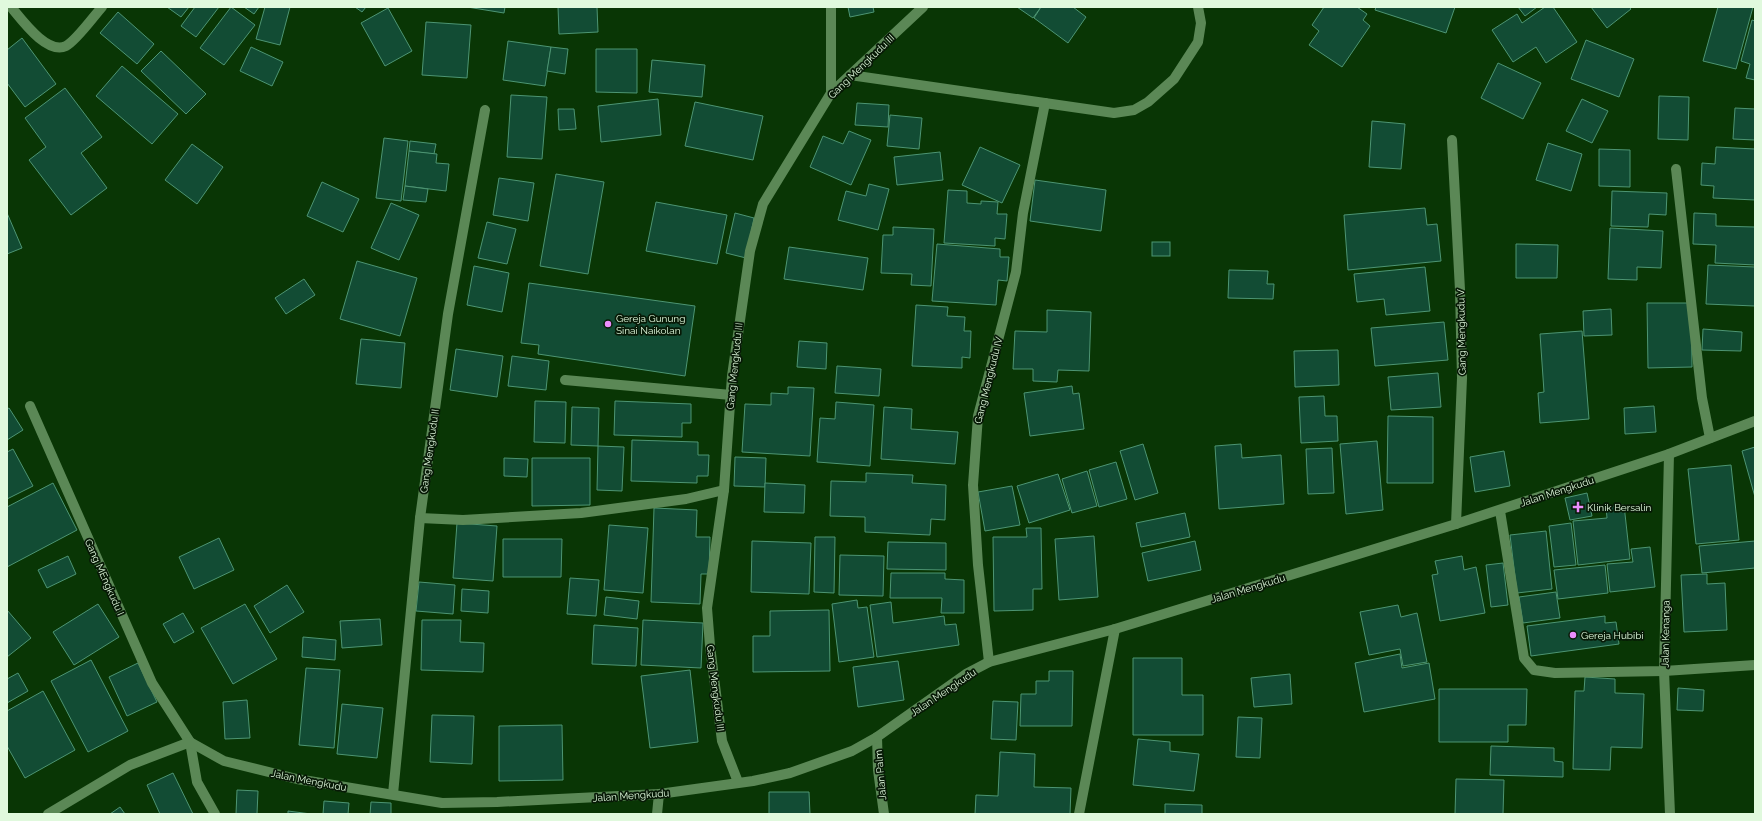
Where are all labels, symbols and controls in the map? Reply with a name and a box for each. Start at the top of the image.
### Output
street label: Gang Mengkudu III [826,32,897,101]
street label: Gang Mengkudu V [1455,289,1468,375]
place label: Gereja Gunung Sinai Naikolan [616,313,685,336]
marker: Gereja Gunung Sinai Naikolan [603,319,613,329]
street label: Gang Mengkudu III [724,322,745,410]
street label: Gang Mengkudu IV [972,335,1005,425]
street label: Gang Mengkudu II [418,408,441,494]
street label: Jalan Mengkudu [1519,474,1595,509]
marker: Klinik Bersalin [1572,501,1584,513]
place label: Klinik Bersalin [1587,502,1651,513]
street label: Gang MEngkudu I [83,537,126,617]
street label: Jalan Mengkudu [1210,572,1286,605]
street label: Jalan Kenanga [1659,600,1672,668]
marker: Gereja Hubibi [1568,630,1578,640]
place label: Gereja Hubibi [1581,630,1644,641]
street label: Gang Mengkudu III [705,644,726,732]
street label: Jalan Mengkudu [908,666,978,718]
street label: Jalan Palm [873,749,888,800]
street label: Jalan Mengkudu [270,768,348,793]
street label: Jalan Mengkudu [592,787,670,804]

